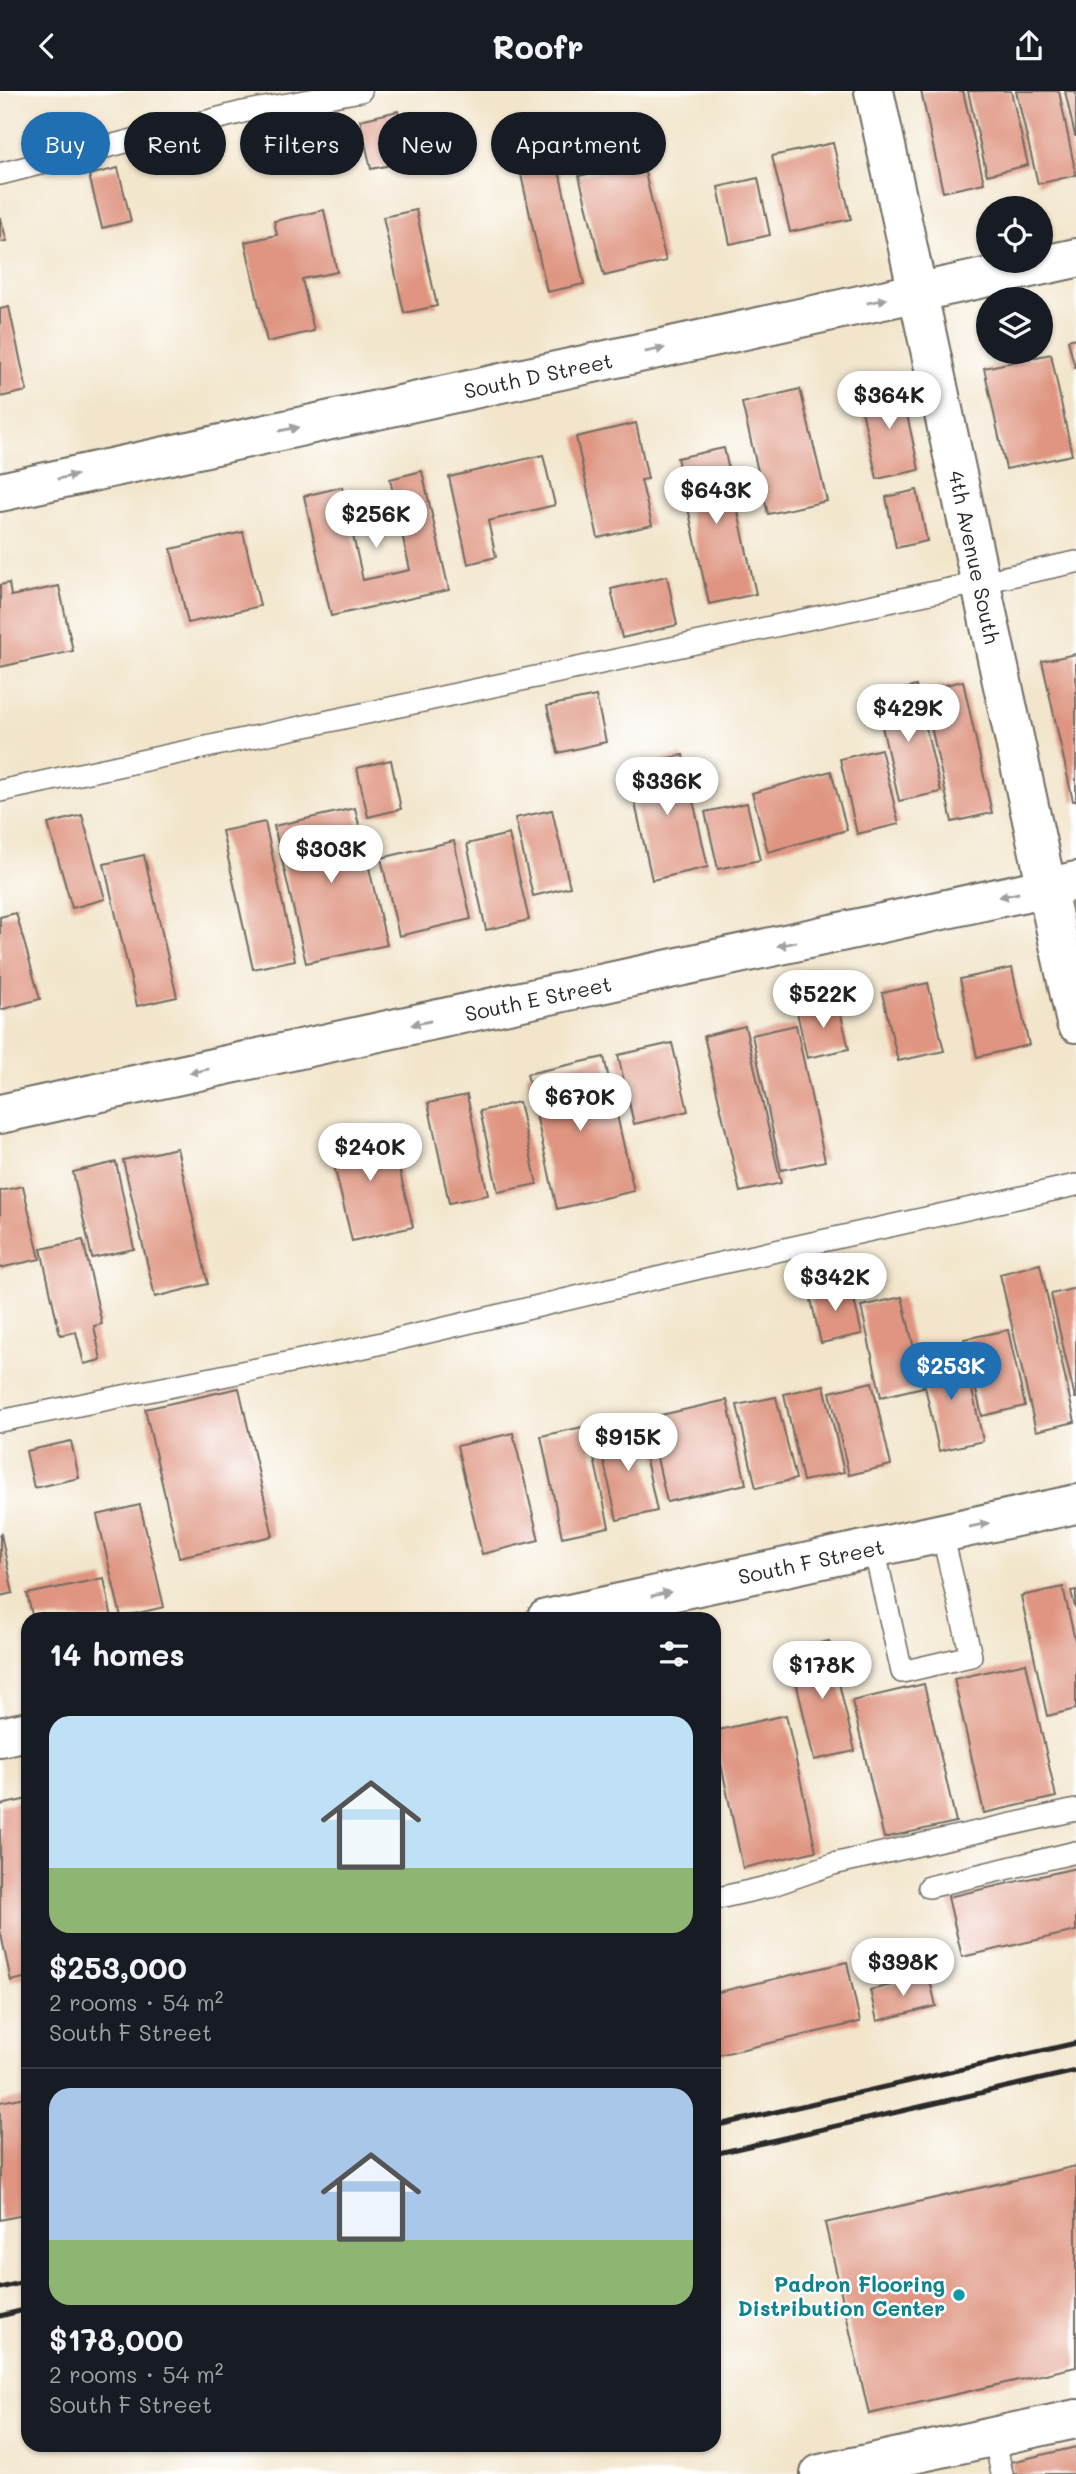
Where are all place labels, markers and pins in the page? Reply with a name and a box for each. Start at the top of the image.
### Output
pin: $364K [840,371,938,431]
pin: $643K [667,467,765,526]
pin: $256K [327,491,425,550]
pin: $429K [859,685,957,744]
pin: $336K [618,757,716,817]
pin: $303K [282,825,380,885]
pin: $522K [774,971,872,1030]
pin: $670K [531,1073,629,1133]
pin: $240K [321,1123,419,1183]
pin: $342K [786,1253,884,1313]
pin: $253K [902,1343,1000,1402]
pin: $915K [579,1413,677,1473]
pin: $178K [773,1641,871,1701]
pin: $398K [854,1939,952,1998]
place label: Padron Flooring Distribution Center [738,2270,945,2321]
marker: Padron Flooring Distribution Center [951,2287,967,2303]

